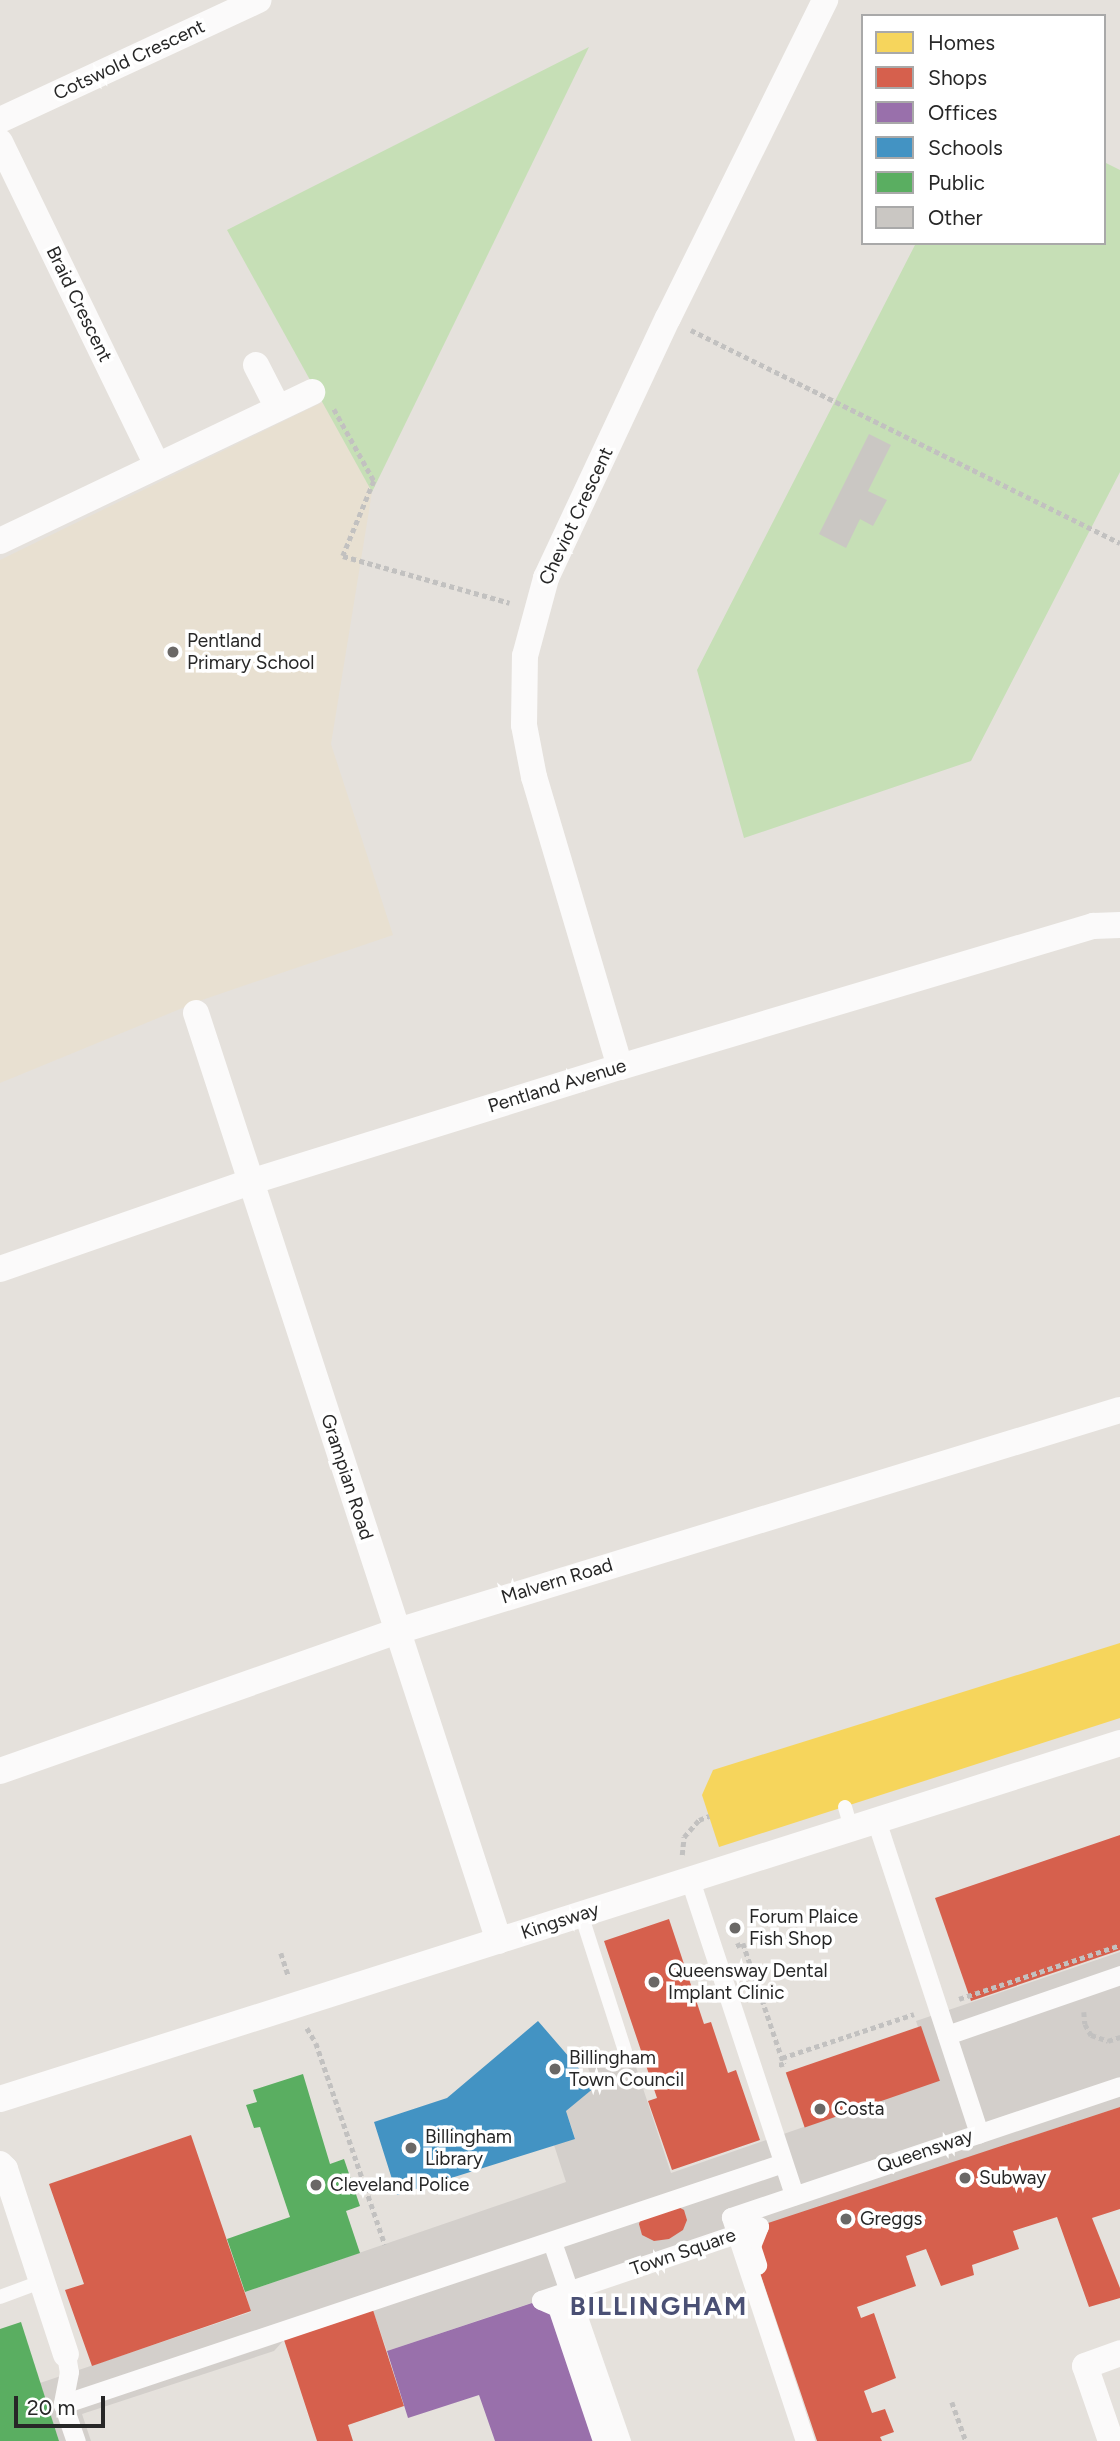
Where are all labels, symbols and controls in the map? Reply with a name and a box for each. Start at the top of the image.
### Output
legend [861,14,1106,245]
street label: Cotswold Crescent [50,15,208,105]
text: Homes [928,30,995,55]
text: Shops [928,65,987,90]
text: Offices [928,100,997,125]
text: Schools [928,135,1003,160]
text: Public [928,170,985,195]
text: Other [928,205,983,230]
street label: Braid Crescent [41,242,117,366]
street label: Cheviot Crescent [534,443,618,589]
place label: Pentland Primary School [187,630,314,674]
marker: Pentland Primary School [165,644,181,660]
street label: Pentland Avenue [485,1054,629,1118]
street label: Grampian Road [316,1411,378,1543]
street label: Malvern Road [498,1553,616,1609]
street label: Kingsway [518,1898,602,1944]
place label: Forum Plaice Fish Shop [749,1906,858,1950]
marker: Forum Plaice Fish Shop [727,1920,743,1936]
place label: Queensway Dental Implant Clinic [668,1960,828,2004]
marker: Queensway Dental Implant Clinic [646,1974,662,1990]
place label: Billingham Town Council [569,2047,684,2091]
marker: Billingham Town Council [547,2061,563,2077]
place label: Costa [834,2098,884,2120]
marker: Costa [812,2101,828,2117]
street label: Queensway [874,2124,976,2178]
place label: Billingham Library [425,2126,512,2170]
marker: Billingham Library [403,2140,419,2156]
place label: Subway [979,2167,1046,2189]
marker: Subway [957,2170,973,2186]
place label: Cleveland Police [330,2174,469,2196]
marker: Cleveland Police [308,2177,324,2193]
place label: Greggs [860,2208,922,2230]
marker: Greggs [838,2211,854,2227]
street label: Town Square [627,2223,739,2281]
district label: BILLINGHAM [571,2291,747,2323]
scale bar [18,2382,108,2426]
text: 20 m [27,2395,75,2420]

